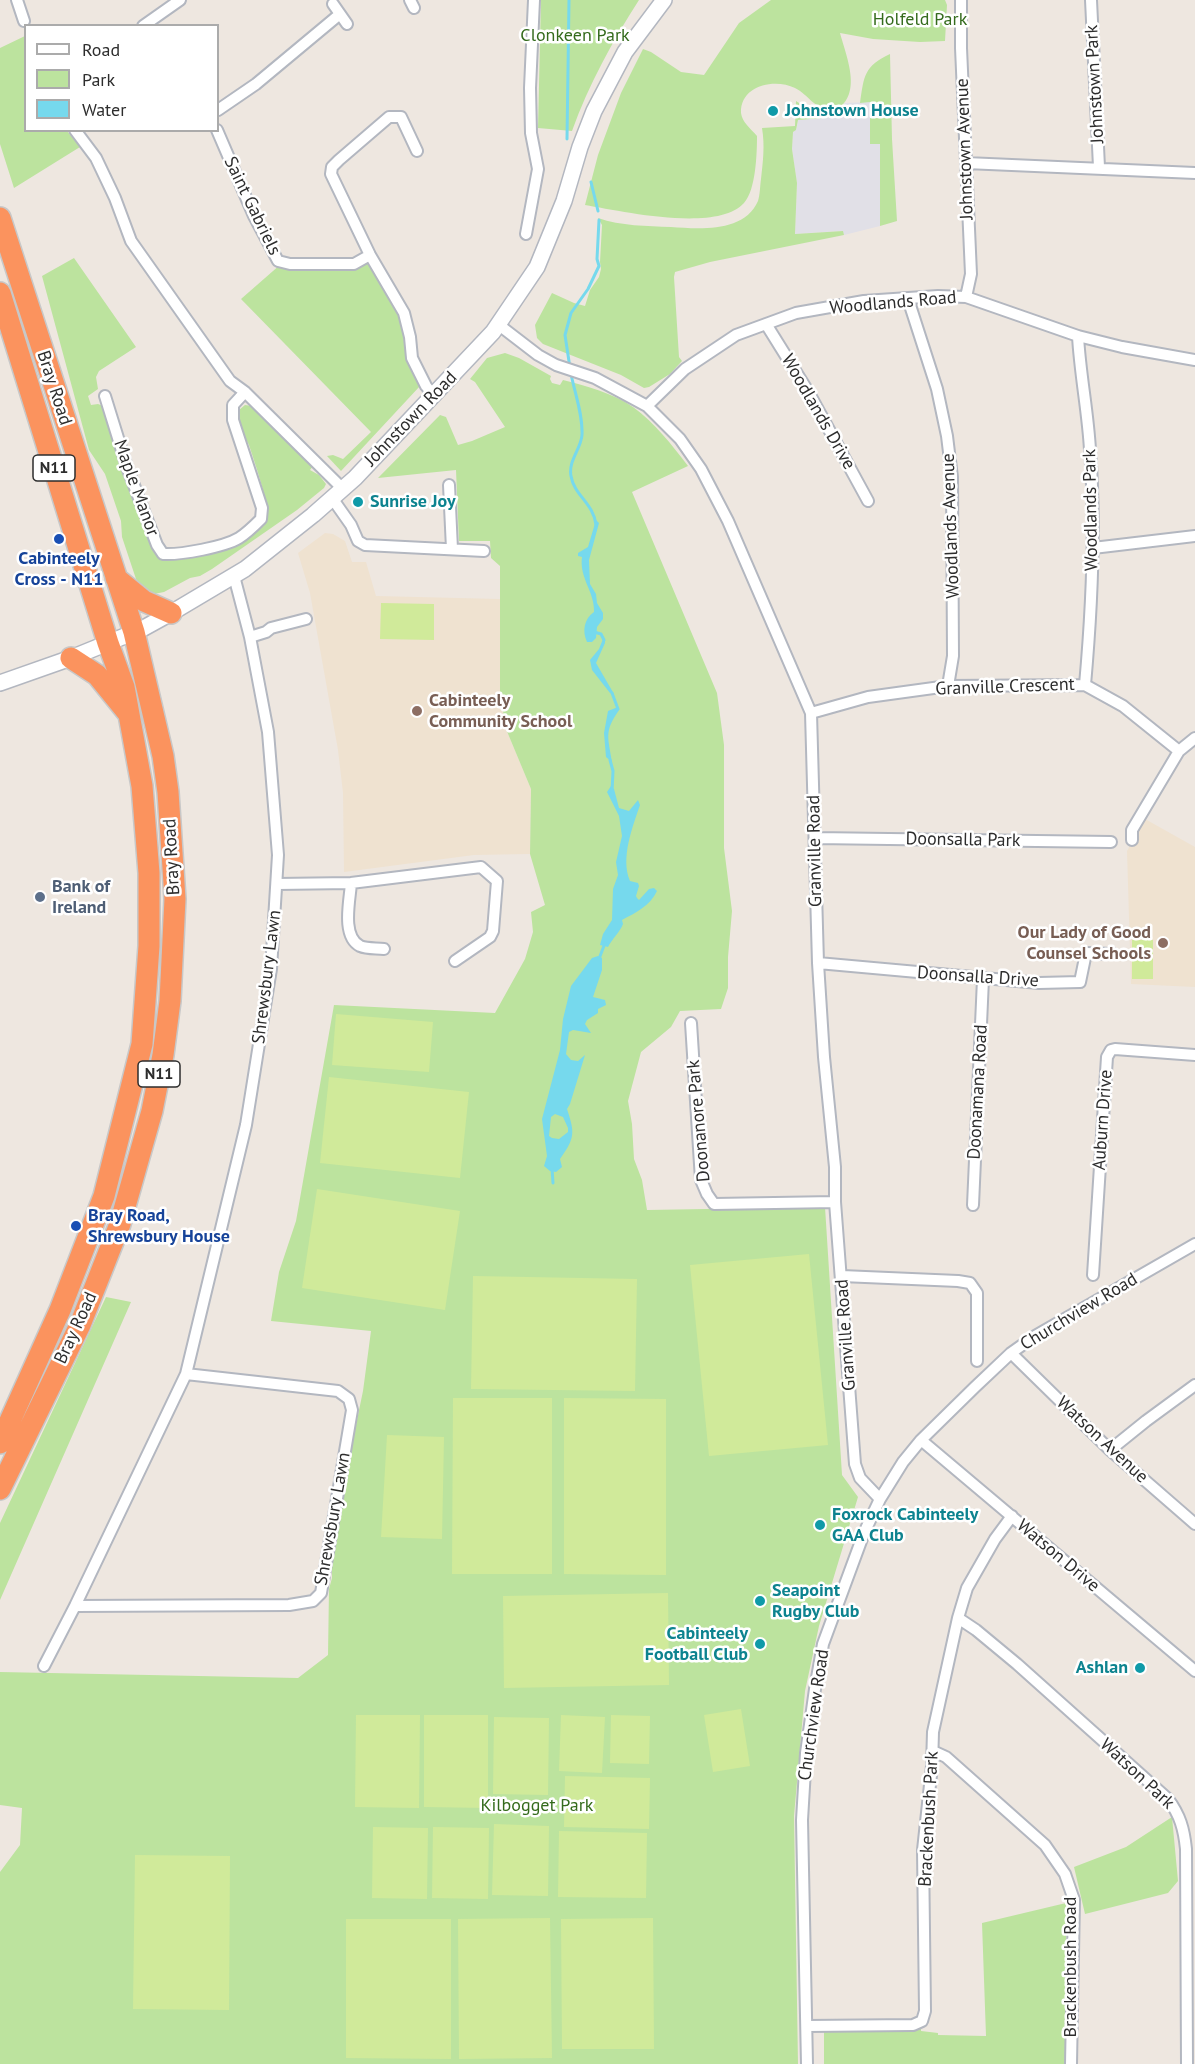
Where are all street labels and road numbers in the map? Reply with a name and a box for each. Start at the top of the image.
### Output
street label: Johnstown Park [1081,24,1109,144]
street label: Johnstown Avenue [952,78,978,220]
street label: Saint Gabriels [219,153,285,259]
street label: Woodlands Road [829,287,957,319]
street label: Bray Road [32,348,76,428]
street label: Woodlands Drive [776,350,860,474]
street label: Johnstown Road [360,367,462,471]
street label: Maple Manor [109,437,163,539]
street label: Woodlands Park [1079,449,1103,571]
street label: Woodlands Avenue [938,453,964,599]
road number: N11 [33,455,75,481]
street label: Granville Crescent [935,674,1075,700]
street label: Granville Road [803,795,827,907]
street label: Bray Road [159,818,185,896]
street label: Doonsalla Park [905,828,1021,852]
street label: Shrewsbury Lawn [248,909,286,1045]
street label: Doonsalla Drive [916,962,1040,992]
street label: Doonamana Road [964,1024,992,1160]
street label: Doonanore Park [683,1059,715,1183]
road number: N11 [138,1061,180,1087]
street label: Auburn Drive [1089,1069,1117,1171]
street label: Churchview Road [1017,1269,1141,1355]
street label: Granville Road [831,1278,861,1392]
street label: Bray Road [50,1289,102,1367]
street label: Watson Avenue [1052,1392,1152,1488]
street label: Shrewsbury Lawn [311,1451,355,1587]
street label: Watson Drive [1012,1515,1104,1597]
street label: Churchview Road [794,1648,834,1782]
street label: Watson Park [1095,1734,1179,1814]
street label: Brackenbush Park [915,1751,943,1887]
street label: Brackenbush Road [1060,1897,1082,2037]

